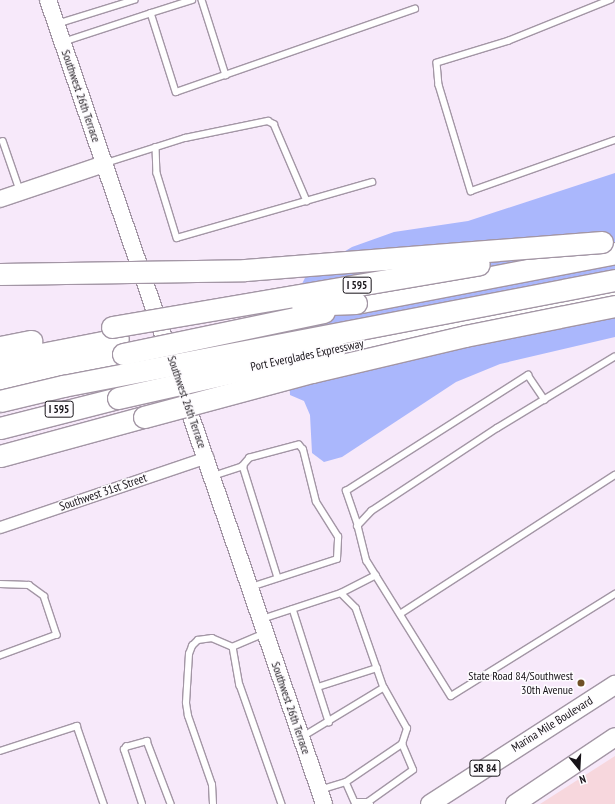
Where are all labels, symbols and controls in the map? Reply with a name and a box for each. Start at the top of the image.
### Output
street label: Southwest 26th Terrace [58,48,104,144]
road number: I 595 [342,276,372,294]
street label: Port Everglades Expressway [249,336,365,374]
street label: Southwest 26th Terrace [164,354,210,450]
road number: I 595 [44,400,74,418]
street label: Southwest 31st Street [57,470,149,514]
street label: Southwest 26th Terrace [268,660,314,756]
place label: State Road 84/Southwest 30th Avenue [468,669,573,697]
marker: State Road 84/Southwest 30th Avenue [576,678,586,688]
street label: Marina Mile Boulevard [509,693,595,755]
north arrow [559,748,599,788]
road number: SR 84 [469,759,501,777]
text: N [578,772,588,787]

